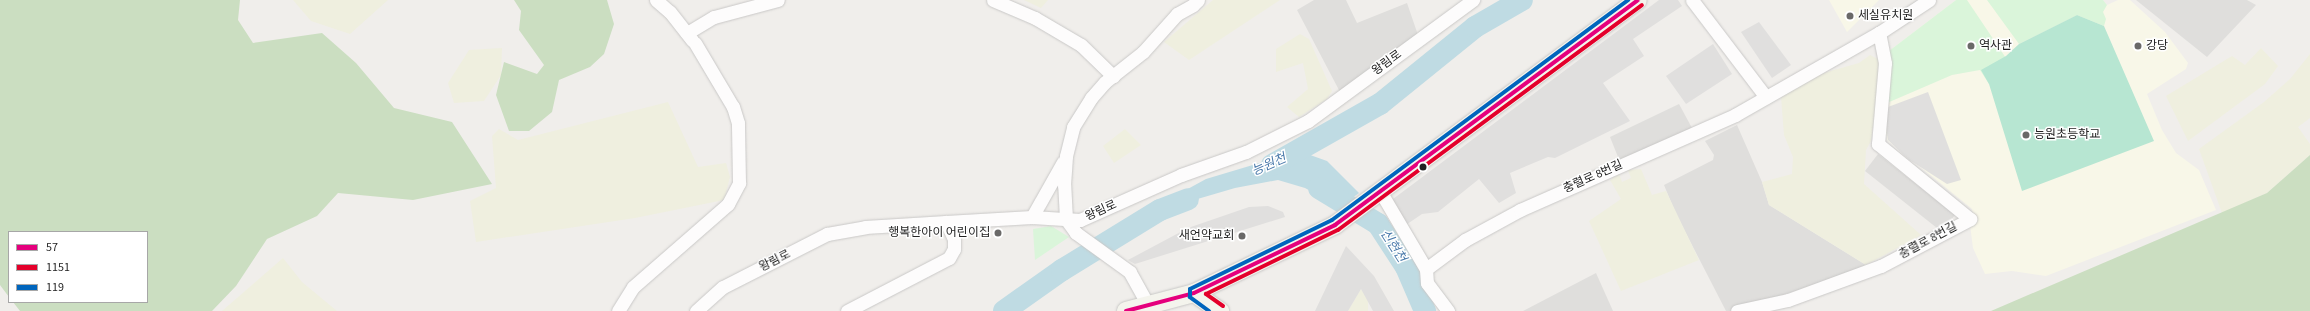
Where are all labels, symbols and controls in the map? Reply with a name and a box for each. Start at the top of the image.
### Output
place label: 세실유치원 [1858,9,1913,23]
marker: 세실유치원 [1845,11,1855,21]
place label: 역사관 [1979,39,2012,53]
place label: 강당 [2146,39,2168,53]
marker: 역사관 [1966,41,1976,51]
marker: 강당 [2133,41,2143,51]
street label: 왕림로 [1369,47,1405,79]
place label: 능원초등학교 [2034,128,2100,142]
marker: 능원초등학교 [2021,130,2031,140]
water label: 능원천 [1249,151,1289,179]
street label: 충렬로 8번길 [1561,157,1625,197]
unlabelled marker [1418,162,1428,172]
street label: 왕림로 [1083,198,1119,224]
street label: 충렬로 8번길 [1897,220,1959,262]
place label: 행복한아이 어린이집 [888,226,990,240]
water label: 신현천 [1377,227,1409,265]
marker: 행복한아이 어린이집 [993,228,1003,238]
place label: 새언약교회 [1179,229,1234,243]
legend [8,231,148,303]
marker: 새언약교회 [1237,231,1247,241]
text: 57 [46,239,58,256]
street label: 왕림로 [757,247,793,275]
text: 1151 [46,259,70,276]
text: 119 [46,279,64,296]

